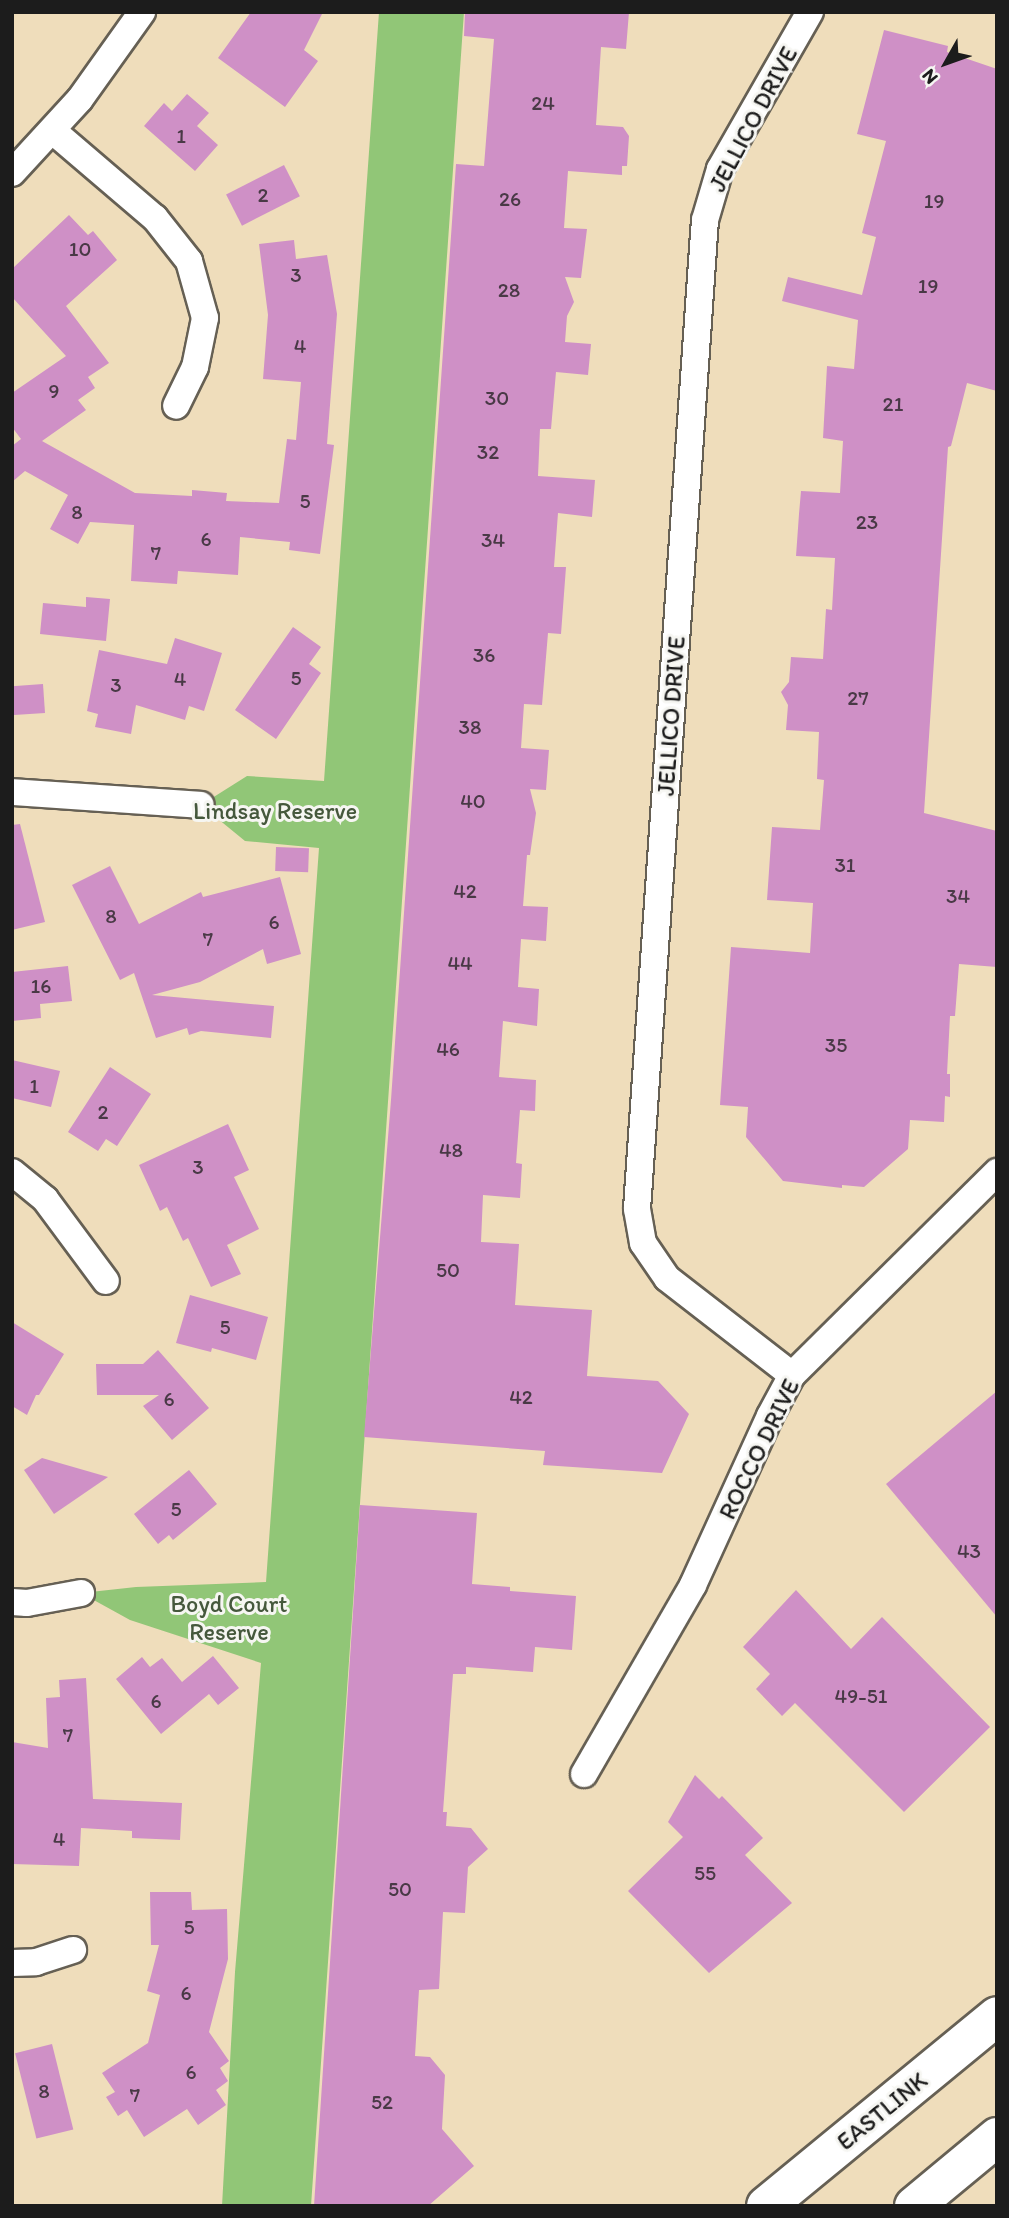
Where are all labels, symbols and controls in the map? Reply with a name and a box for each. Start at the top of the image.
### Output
north arrow [911,28,981,98]
street label: JELLICO DRIVE [703,41,803,197]
text: N [917,65,942,89]
house number: 24 [531,90,555,116]
house number: 1 [176,123,186,149]
house number: 2 [257,182,269,208]
house number: 26 [499,186,521,212]
house number: 19 [924,188,944,214]
house number: 10 [69,236,91,262]
house number: 3 [290,262,302,288]
house number: 19 [918,273,938,299]
house number: 28 [498,277,520,303]
house number: 4 [294,333,306,359]
house number: 9 [49,378,59,404]
house number: 30 [485,385,509,411]
house number: 21 [883,391,903,417]
house number: 32 [477,439,499,465]
house number: 5 [299,488,311,514]
house number: 8 [71,499,83,525]
house number: 23 [856,509,878,535]
house number: 6 [200,526,212,552]
house number: 34 [481,527,505,553]
house number: 7 [151,540,161,566]
street label: JELLICO DRIVE [651,635,691,797]
house number: 36 [473,642,495,668]
house number: 5 [290,665,302,691]
house number: 4 [174,666,186,692]
house number: 3 [110,672,122,698]
house number: 27 [847,685,869,711]
house number: 38 [459,714,481,740]
house number: 40 [460,788,486,814]
park label: Lindsay Reserve [193,797,357,825]
house number: 31 [834,852,856,878]
house number: 42 [453,878,477,904]
house number: 34 [946,883,970,909]
house number: 8 [105,903,117,929]
house number: 6 [268,909,280,935]
house number: 7 [203,926,213,952]
house number: 44 [447,950,473,976]
house number: 16 [31,973,51,999]
house number: 35 [825,1032,847,1058]
house number: 46 [436,1036,460,1062]
house number: 1 [29,1073,39,1099]
house number: 2 [97,1099,109,1125]
house number: 48 [439,1137,463,1163]
house number: 3 [192,1154,204,1180]
house number: 50 [436,1257,460,1283]
house number: 5 [219,1314,231,1340]
street label: ROCCO DRIVE [713,1374,805,1524]
house number: 42 [509,1384,533,1410]
house number: 6 [163,1386,175,1412]
house number: 5 [170,1496,182,1522]
house number: 43 [957,1538,981,1564]
park label: Boyd Court Reserve [171,1590,287,1646]
house number: 49-51 [835,1683,887,1709]
house number: 6 [150,1688,162,1714]
house number: 7 [63,1722,73,1748]
house number: 4 [53,1826,65,1852]
house number: 55 [694,1860,716,1886]
house number: 50 [388,1876,412,1902]
house number: 5 [183,1914,195,1940]
house number: 6 [180,1980,192,2006]
house number: 6 [185,2059,197,2085]
street label: EASTLINK [831,2066,933,2156]
house number: 8 [38,2078,50,2104]
house number: 7 [130,2082,140,2108]
house number: 52 [371,2089,393,2115]

